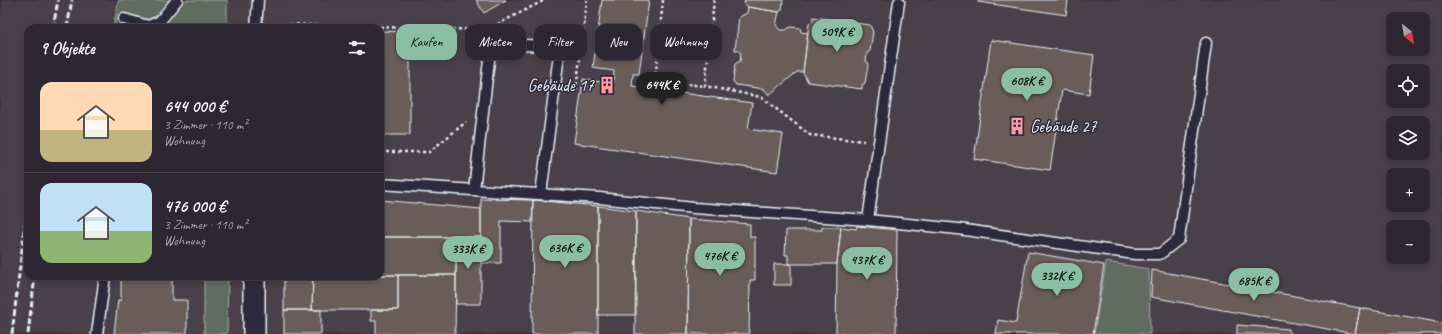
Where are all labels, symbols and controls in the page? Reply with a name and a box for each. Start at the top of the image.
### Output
north arrow [1386,12,1430,56]
map controls [1386,12,1430,264]
pin: 509K € [804,19,870,53]
chip: Kaufen [396,24,457,60]
chip: Mieten [465,24,526,60]
chip: Filter [534,24,587,60]
chip: Neu [595,24,642,60]
chip: Wohnung [650,24,722,60]
text: 509K € [821,24,853,40]
icon: filters [346,37,368,59]
text: 9 Objekte [40,38,95,59]
button: locate [1386,64,1430,108]
pin: 608K € [994,68,1060,102]
pin: 644K € [629,72,695,106]
text: 608K € [1010,73,1044,89]
place label: Gebäude 17 [527,75,595,96]
building icon: Gebäude 17 [597,75,617,95]
text: 644K € [645,77,679,93]
text: 644 000 € [164,96,226,117]
icon: home [72,98,120,146]
building icon: Gebäude 27 [1007,116,1027,136]
place label: Gebäude 27 [1030,116,1098,137]
button: layers [1386,116,1430,160]
text: 3 Zimmer · 110 m² [164,117,247,133]
text: Wohnung [164,133,205,149]
button: + [1386,168,1430,212]
text: 476 000 € [164,196,226,217]
icon: home [72,199,120,247]
text: 3 Zimmer · 110 m² [164,217,247,233]
button: − [1386,220,1430,264]
text: Wohnung [164,233,205,249]
pin: 636K € [532,235,598,269]
pin: 333K € [435,236,501,270]
text: 636K € [548,240,582,256]
text: 333K € [451,241,485,257]
pin: 476K € [687,243,753,277]
pin: 437K € [834,247,900,281]
text: 476K € [703,248,737,264]
text: 437K € [850,252,884,268]
pin: 332K € [1024,263,1090,297]
text: 332K € [1040,268,1074,284]
pin: 685K € [1221,268,1287,302]
text: 685K € [1237,273,1271,289]

